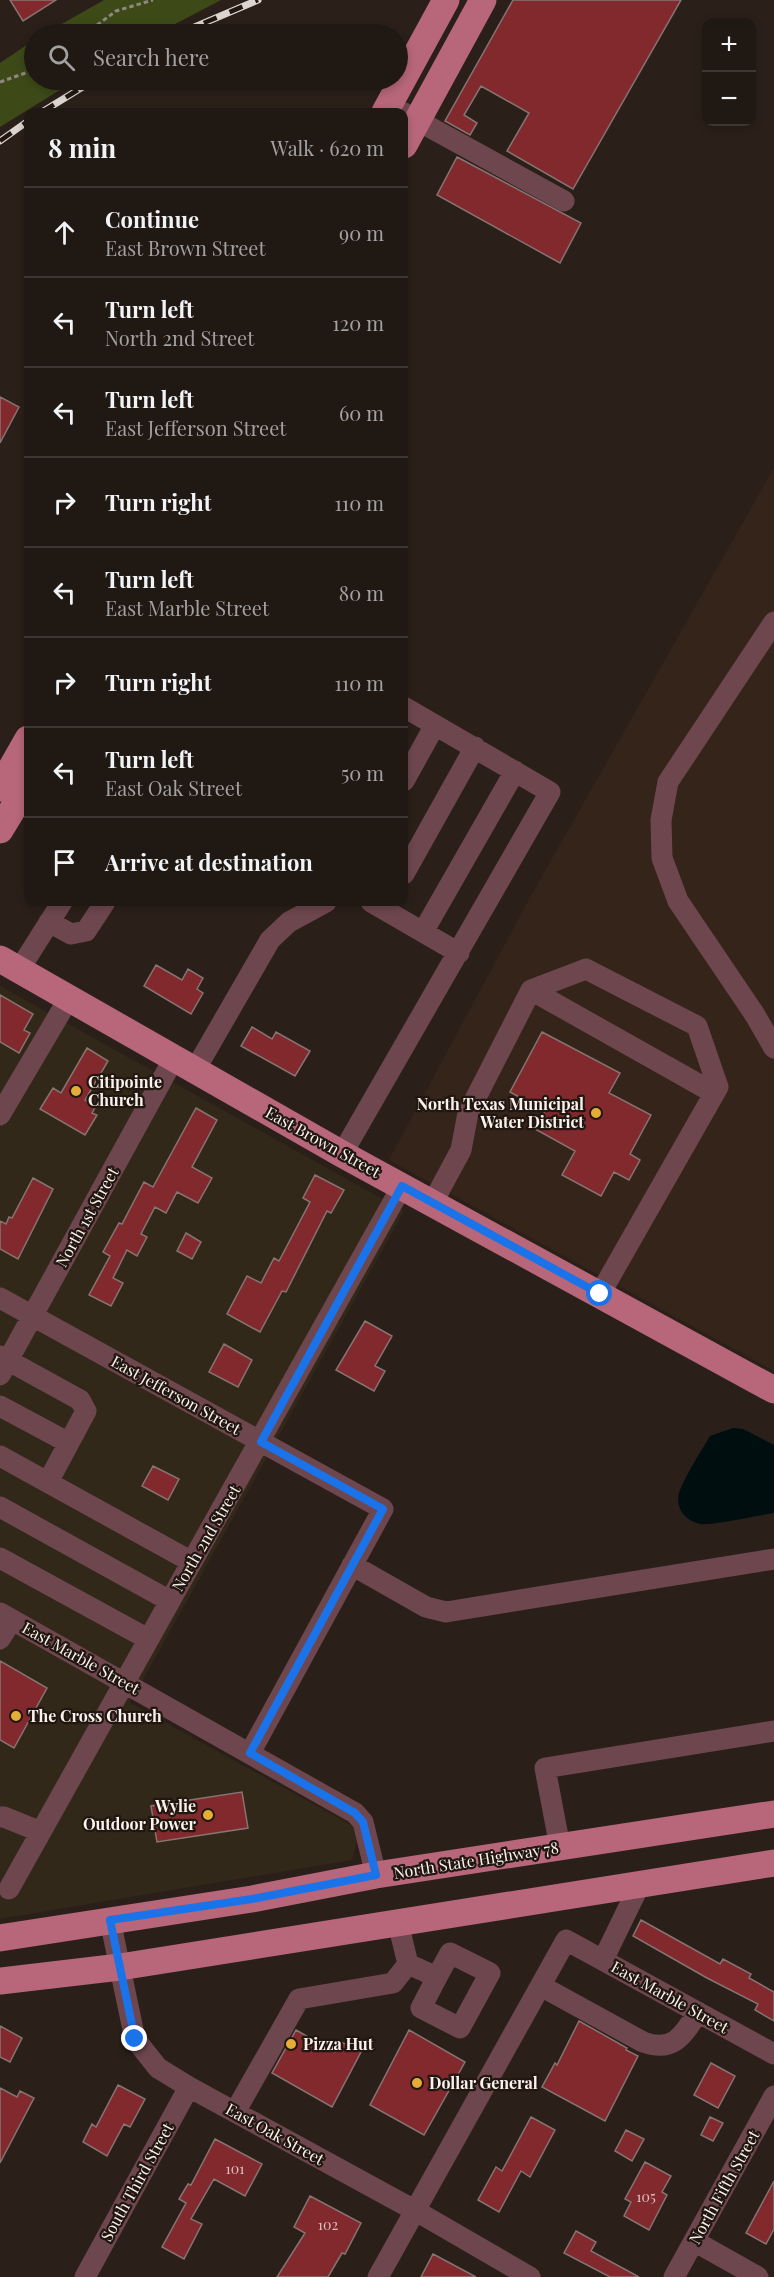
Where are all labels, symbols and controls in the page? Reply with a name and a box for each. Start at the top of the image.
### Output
map controls [702,18,756,126]
button: + [702,18,756,72]
search box [24,24,408,90]
icon: search [45,41,78,74]
text: Search here [93,42,209,72]
button: − [702,72,756,126]
text: 8 min [48,130,116,165]
text: Walk · 620 m [271,134,384,161]
text: Continue [105,204,199,234]
icon: ahead [48,216,81,249]
text: 90 m [339,219,384,246]
text: East Brown Street [105,234,266,261]
text: Turn left [105,294,194,324]
icon: left [48,306,81,339]
text: 120 m [332,309,384,336]
text: North 2nd Street [105,324,254,351]
text: Turn left [105,384,194,414]
icon: left [48,396,81,429]
text: 60 m [339,399,384,426]
text: East Jefferson Street [105,414,286,441]
icon: right [48,486,81,519]
text: Turn right [105,487,211,517]
text: 110 m [334,489,384,516]
text: Turn left [105,564,194,594]
icon: left [48,576,81,609]
text: 80 m [339,579,384,606]
text: East Marble Street [105,594,269,621]
icon: right [48,666,81,699]
text: Turn right [105,667,211,697]
text: 110 m [334,669,384,696]
text: Turn left [105,744,194,774]
icon: left [48,756,81,789]
text: 50 m [341,759,384,786]
text: East Oak Street [105,774,242,801]
icon: arrive [48,846,81,879]
text: Arrive at destination [105,847,313,877]
place label: Citipointe Church [88,1071,162,1110]
marker: Citipointe Church [69,1084,83,1098]
place label: North Texas Municipal Water District [417,1093,584,1132]
street label: East Brown Street [262,1101,385,1182]
marker: North Texas Municipal Water District [589,1106,603,1120]
street label: North 1st Street [50,1163,123,1271]
route start [586,1280,612,1306]
street label: East Jefferson Street [108,1350,245,1439]
street label: North 2nd Street [167,1481,245,1595]
street label: East Marble Street [19,1617,144,1699]
place label: The Cross Church [28,1705,162,1726]
marker: The Cross Church [9,1709,23,1723]
place label: Wylie Outdoor Power [83,1795,197,1834]
marker: Wylie Outdoor Power [201,1808,215,1822]
street label: North State Highway 78 [392,1836,560,1883]
street label: East Marble Street [608,1956,733,2038]
route end [121,2025,147,2051]
place label: Pizza Hut [303,2033,374,2054]
marker: Pizza Hut [284,2037,298,2051]
place label: Dollar General [429,2072,538,2093]
marker: Dollar General [410,2076,424,2090]
street label: East Oak Street [222,2098,329,2169]
street label: South Third Street [95,2118,178,2245]
street label: North Fifth Street [684,2126,764,2247]
house number: 101 [226,2159,244,2178]
house number: 105 [636,2187,656,2206]
house number: 102 [318,2215,338,2234]

